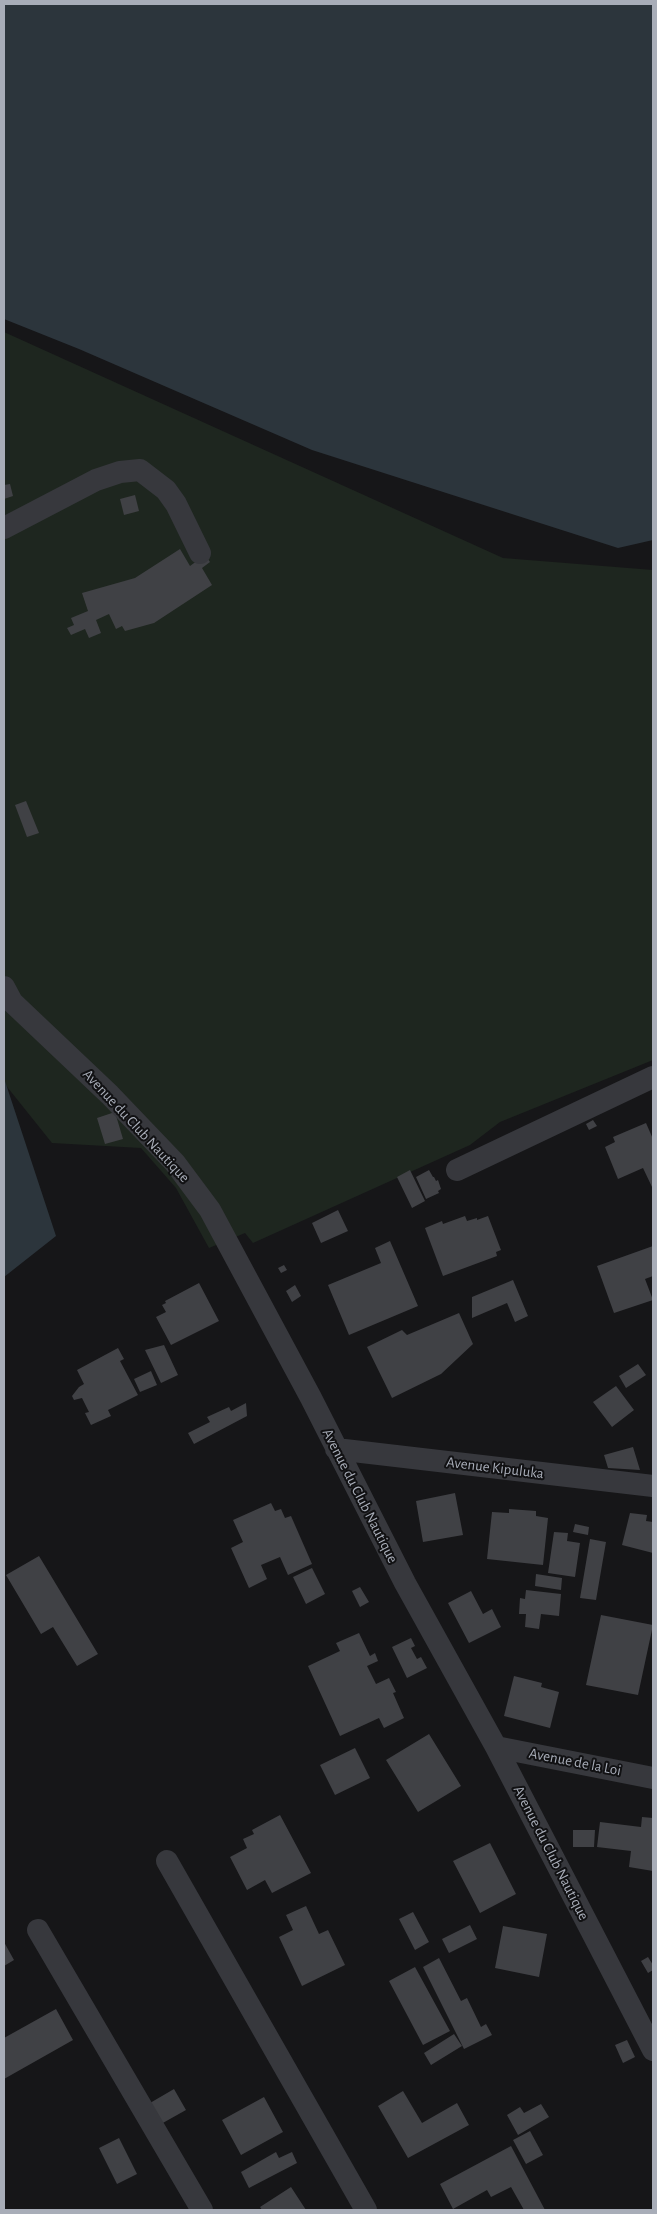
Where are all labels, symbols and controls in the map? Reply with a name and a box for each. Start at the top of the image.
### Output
street label: Avenue du Club Nautique [79,1066,193,1186]
street label: Avenue du Club Nautique [318,1426,402,1566]
street label: Avenue Kipuluka [445,1453,545,1483]
street label: Avenue de la Loi [527,1744,623,1780]
street label: Avenue du Club Nautique [509,1783,593,1923]

